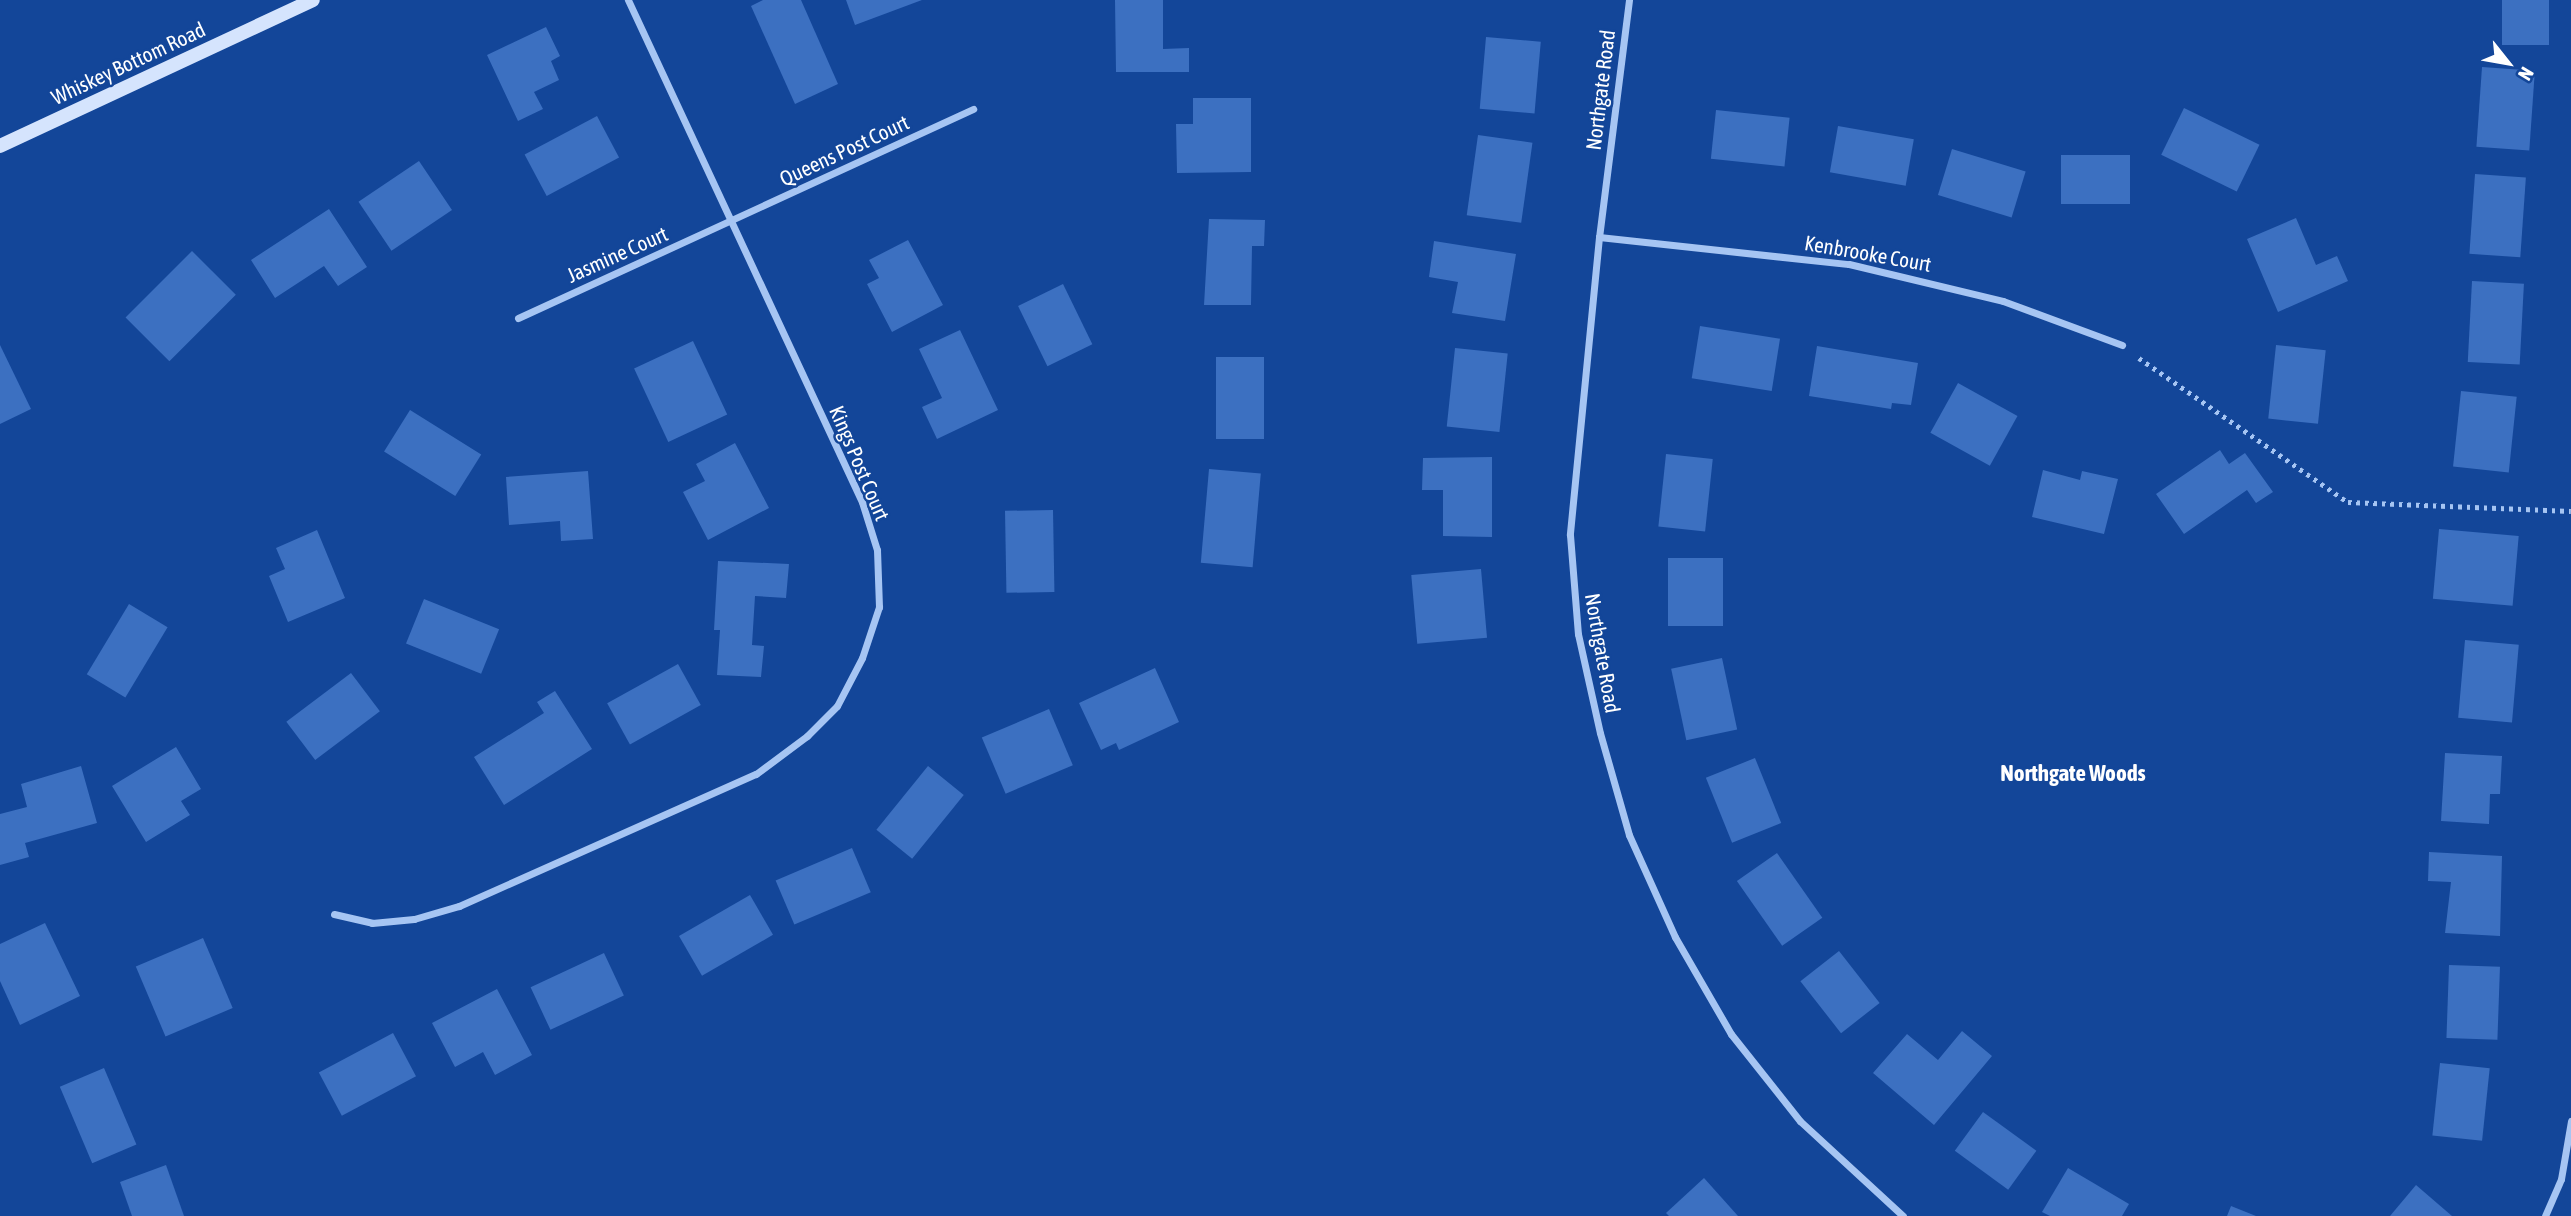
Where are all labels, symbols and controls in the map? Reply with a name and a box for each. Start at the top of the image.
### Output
street label: Whiskey Bottom Road [47,16,209,110]
street label: Northgate Road [1580,28,1620,152]
north arrow [2473,28,2543,98]
text: N [2514,63,2538,84]
street label: Queens Post Court [775,109,913,191]
street label: Jasmine Court [563,221,671,287]
street label: Kenbrooke Court [1803,229,1933,277]
street label: Kings Post Court [824,402,896,524]
street label: Northgate Road [1580,591,1626,715]
district label: Northgate Woods [2000,759,2146,787]

